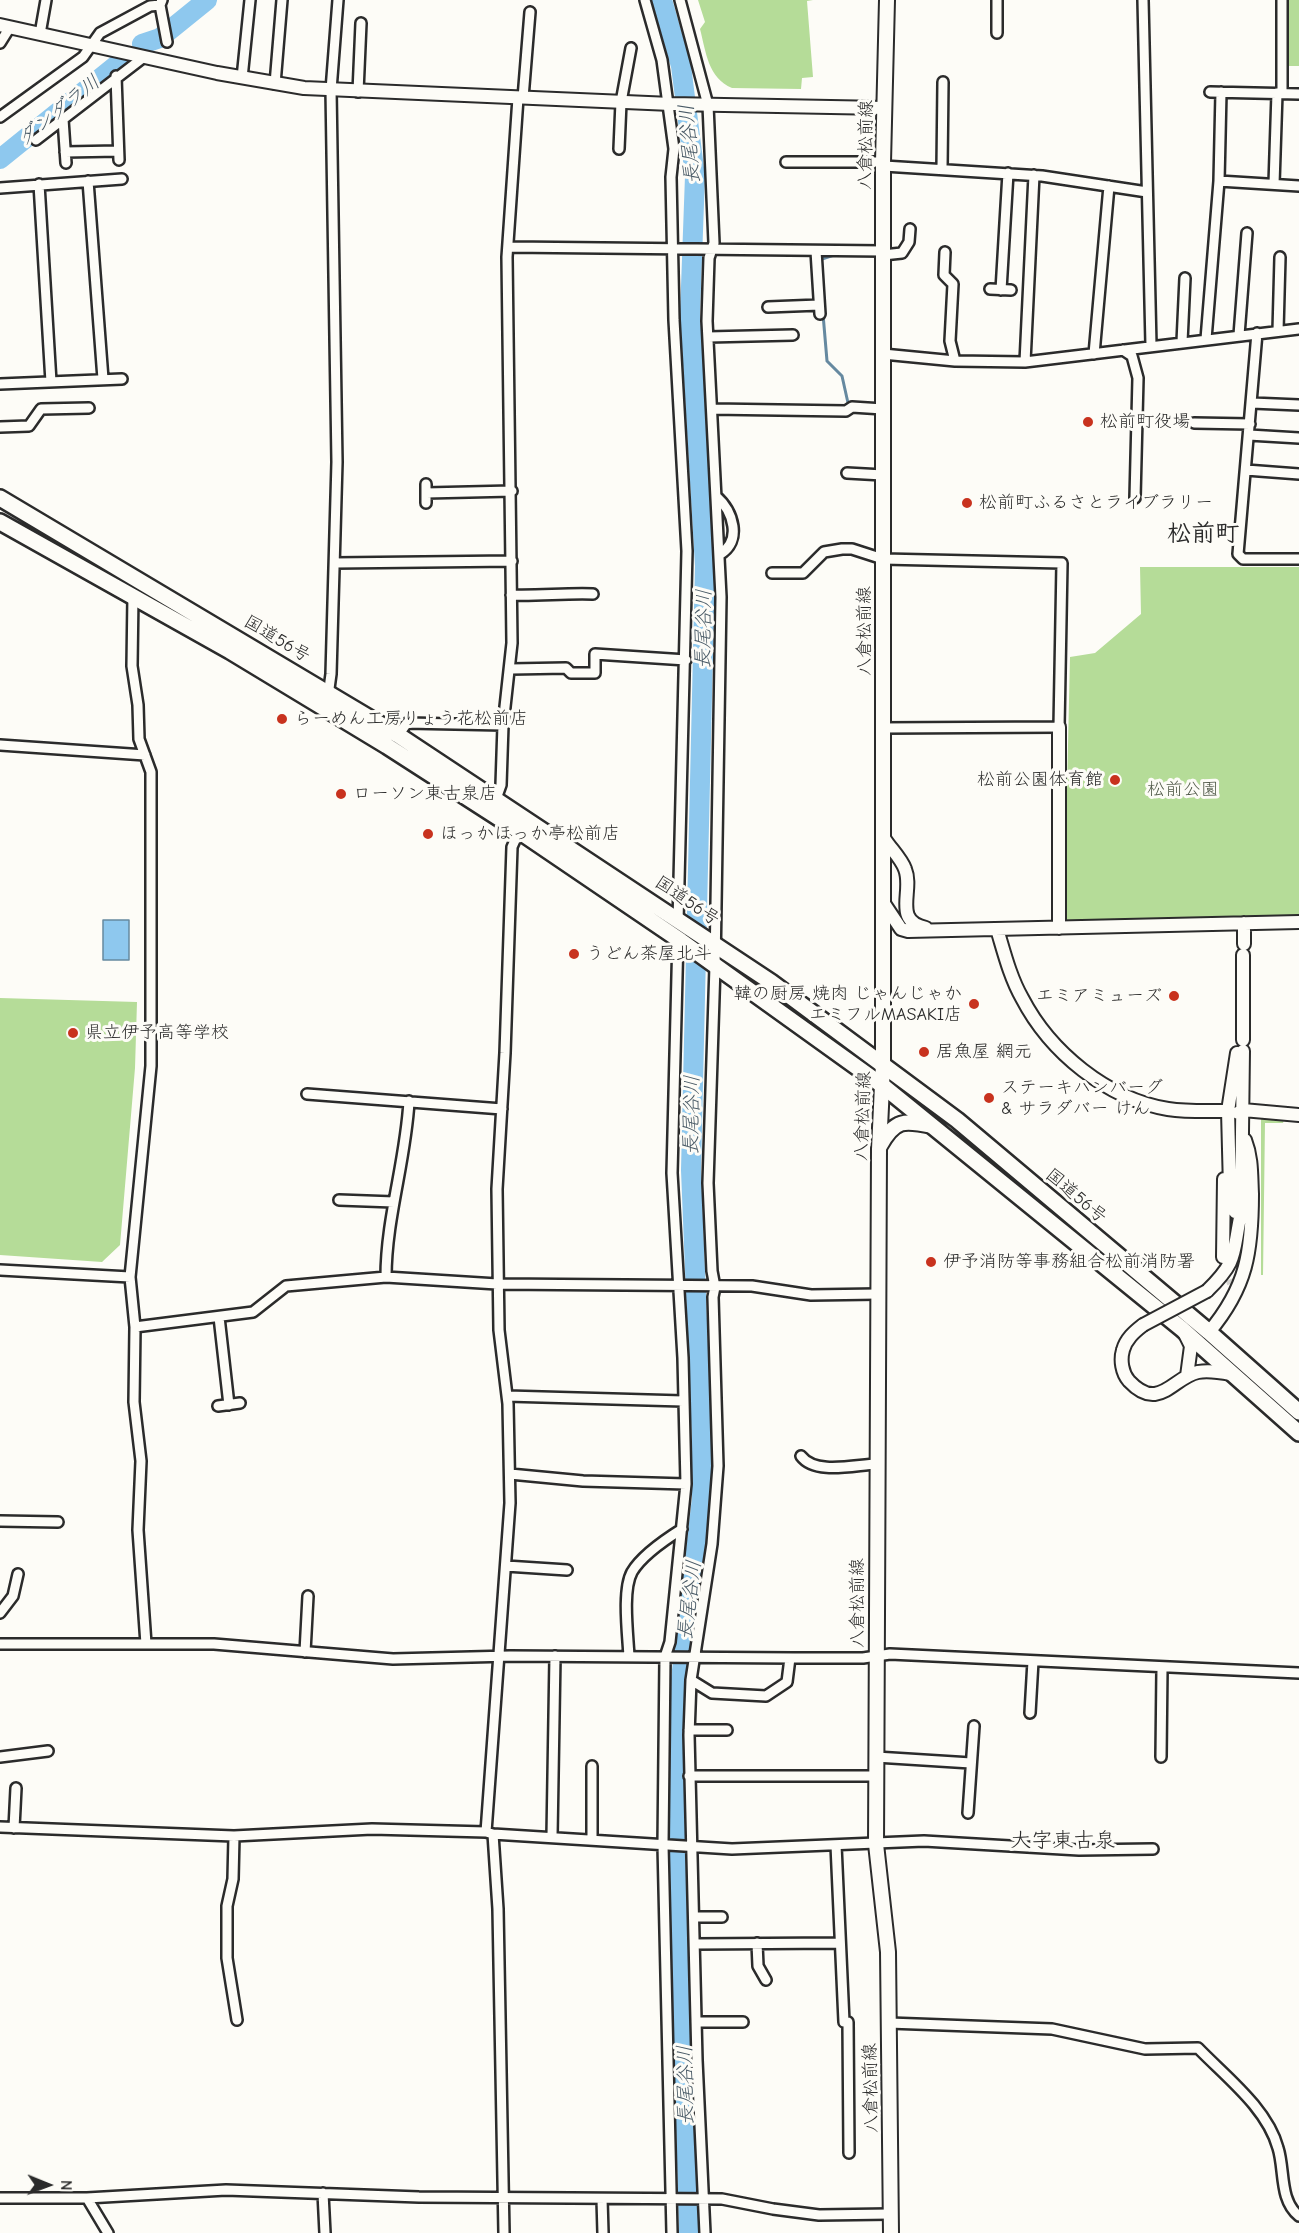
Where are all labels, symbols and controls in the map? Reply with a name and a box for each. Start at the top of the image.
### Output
water label: ダンダラ川 [13,70,105,152]
street label: 八倉松前線 [854,100,878,190]
water label: 長尾谷川 [675,103,705,185]
place label: 松前町役場 [1100,411,1190,433]
marker: 松前町役場 [1081,415,1095,429]
place label: 松前町ふるさとライブラリー [979,492,1213,514]
marker: 松前町ふるさとライブラリー [960,496,974,510]
district label: 松前町 [1167,520,1239,548]
street label: 八倉松前線 [854,586,876,676]
water label: 長尾谷川 [691,589,717,669]
street label: 国道56号 [240,611,314,667]
place label: らーめん工房りょう花松前店 [294,708,528,730]
marker: らーめん工房りょう花松前店 [275,712,289,726]
place label: 松前公園体育館 [977,769,1103,791]
marker: 松前公園体育館 [1108,773,1122,787]
park label: 松前公園 [1147,779,1219,801]
place label: ローソン東古泉店 [353,783,497,805]
marker: ローソン東古泉店 [334,787,348,801]
place label: ほっかほっか亭松前店 [440,823,620,845]
marker: ほっかほっか亭松前店 [421,827,435,841]
street label: 国道56号 [650,871,724,931]
place label: うどん茶屋北斗 [586,943,712,965]
marker: うどん茶屋北斗 [567,947,581,961]
place label: 韓の厨房 焼肉 じゃんじゃか エミフルMASAKI店 [734,983,962,1026]
place label: エミアミューズ [1036,985,1162,1007]
marker: エミアミューズ [1167,989,1181,1003]
marker: 韓の厨房 焼肉 じゃんじゃか エミフルMASAKI店 [967,997,981,1011]
place label: 県立伊予高等学校 [85,1022,229,1044]
marker: 県立伊予高等学校 [66,1026,80,1040]
place label: 居魚屋 網元 [936,1041,1032,1063]
marker: 居魚屋 網元 [917,1045,931,1059]
street label: 八倉松前線 [851,1071,875,1161]
water label: 長尾谷川 [679,1075,705,1155]
place label: ステーキハンバーグ & サラダバー けん [1001,1077,1163,1120]
marker: ステーキハンバーグ & サラダバー けん [982,1091,996,1105]
street label: 国道56号 [1041,1164,1111,1228]
place label: 伊予消防等事務組合松前消防署 [943,1251,1195,1273]
marker: 伊予消防等事務組合松前消防署 [924,1255,938,1269]
street label: 八倉松前線 [847,1558,869,1648]
water label: 長尾谷川 [673,1559,707,1641]
district label: 大字東古泉 [1011,1828,1115,1854]
street label: 八倉松前線 [859,2043,883,2133]
water label: 長尾谷川 [673,2045,699,2125]
north arrow [18,2155,78,2215]
text: N [57,2180,75,2191]

